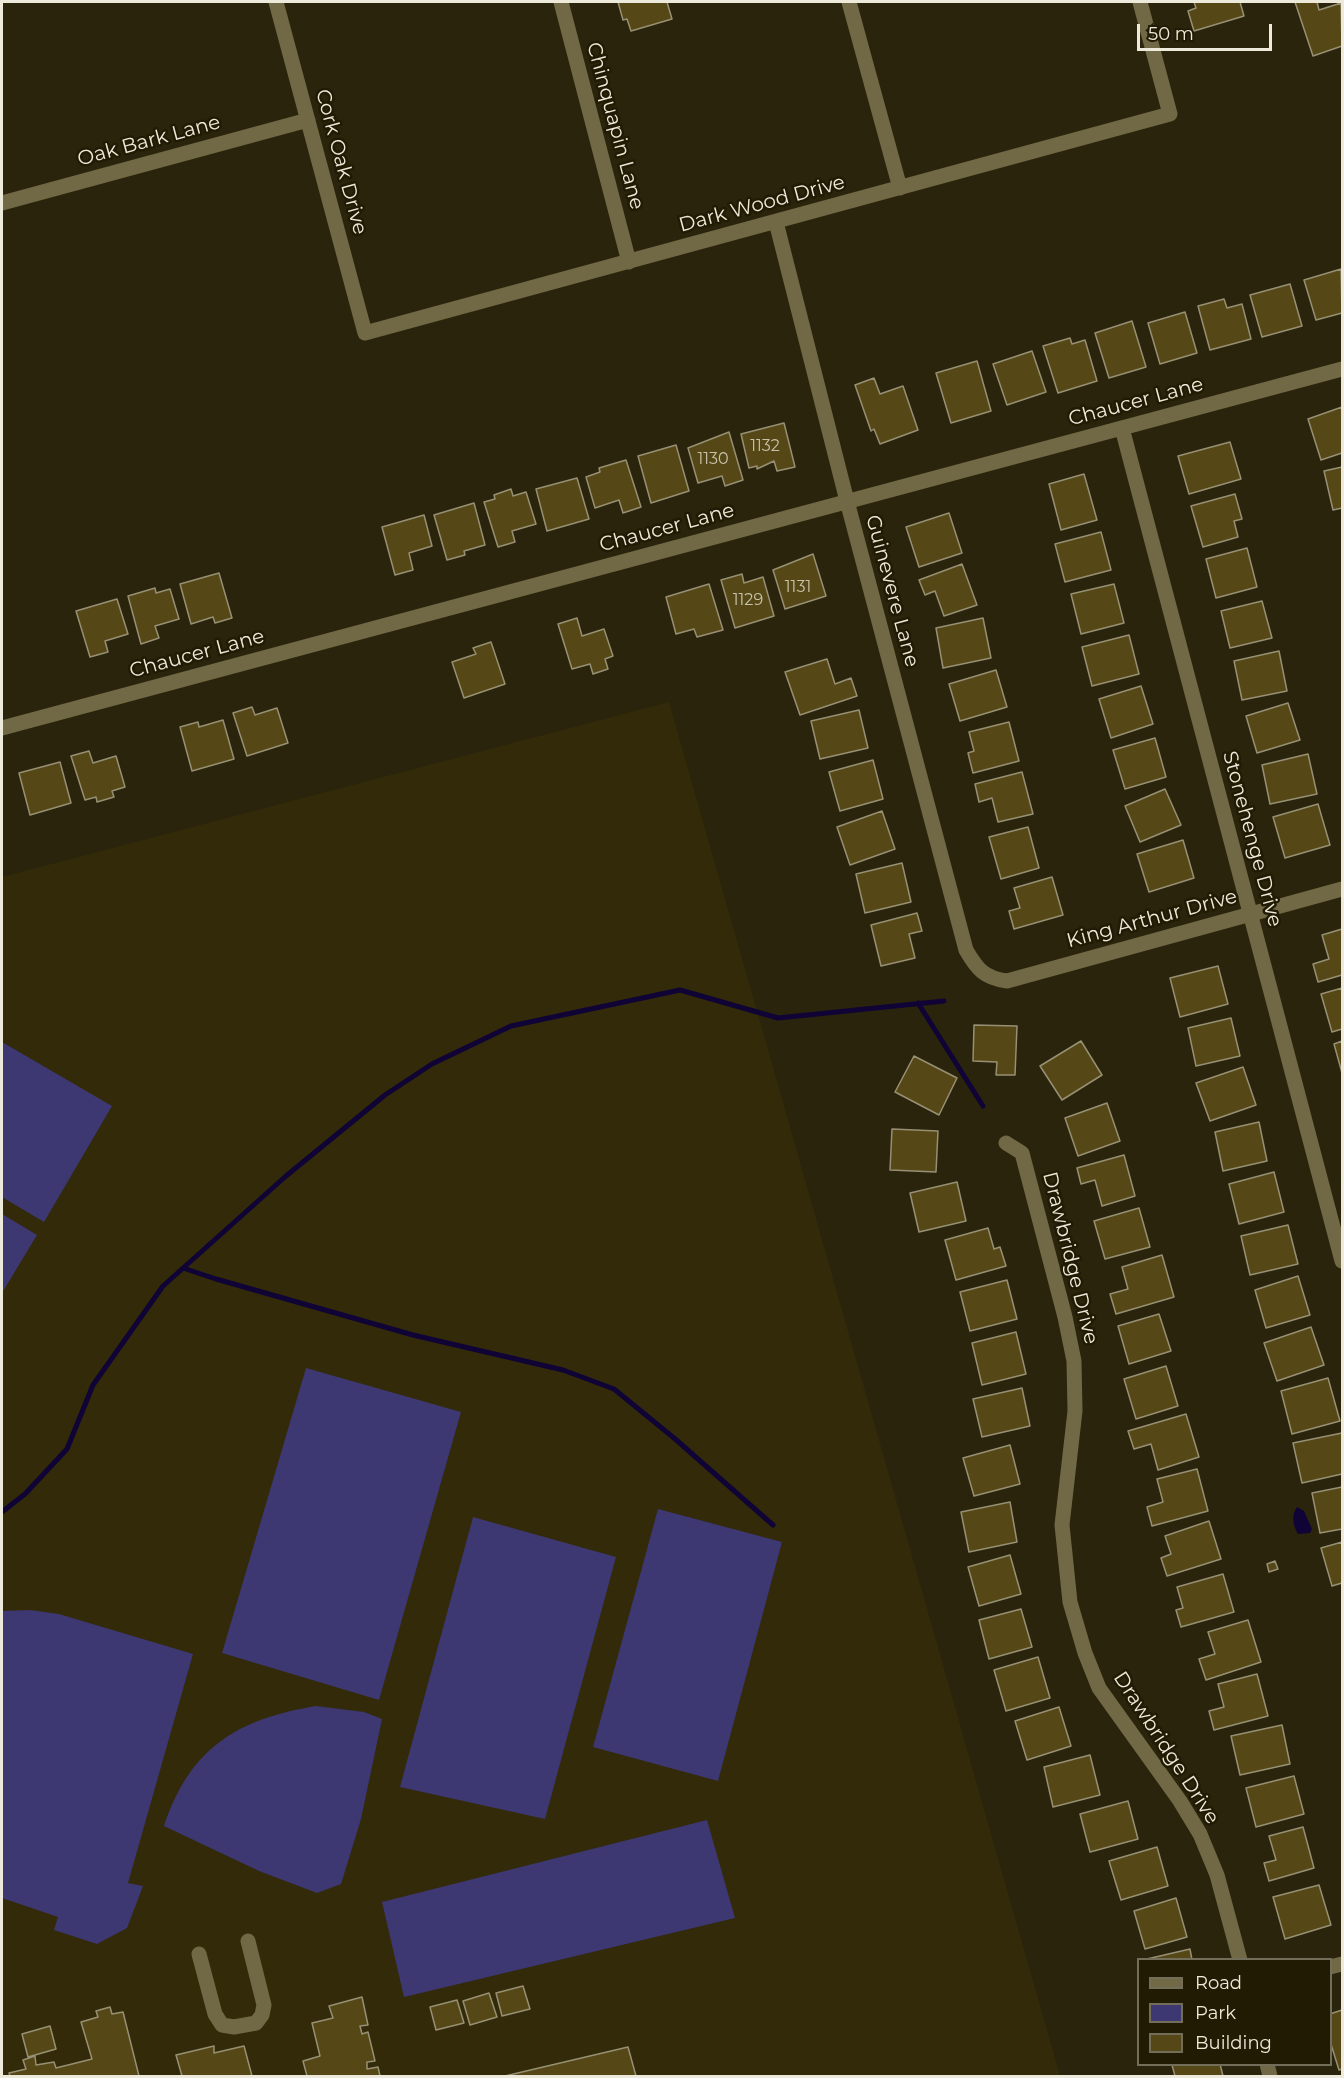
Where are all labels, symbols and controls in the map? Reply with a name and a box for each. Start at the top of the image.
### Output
scale bar [1140,12,1275,50]
text: 50 m [1148,23,1194,45]
street label: Chinquapin Lane [581,40,649,212]
street label: Cork Oak Drive [310,87,372,237]
street label: Oak Bark Lane [75,110,223,172]
street label: Dark Wood Drive [676,170,848,238]
street label: Chaucer Lane [1066,372,1206,432]
house number: 1132 [750,436,780,456]
house number: 1130 [697,449,729,469]
street label: Chaucer Lane [597,498,737,558]
street label: Guinevere Lane [860,512,924,670]
house number: 1131 [785,577,811,597]
house number: 1129 [733,590,763,610]
street label: Chaucer Lane [127,624,267,684]
street label: Stonehenge Drive [1217,749,1287,929]
street label: King Arthur Drive [1064,885,1240,953]
street label: Drawbridge Drive [1037,1169,1103,1347]
street label: Drawbridge Drive [1108,1667,1224,1829]
legend [1137,1958,1332,2066]
text: Road [1195,1972,1242,1994]
text: Park [1195,2002,1236,2024]
text: Building [1195,2032,1272,2054]

